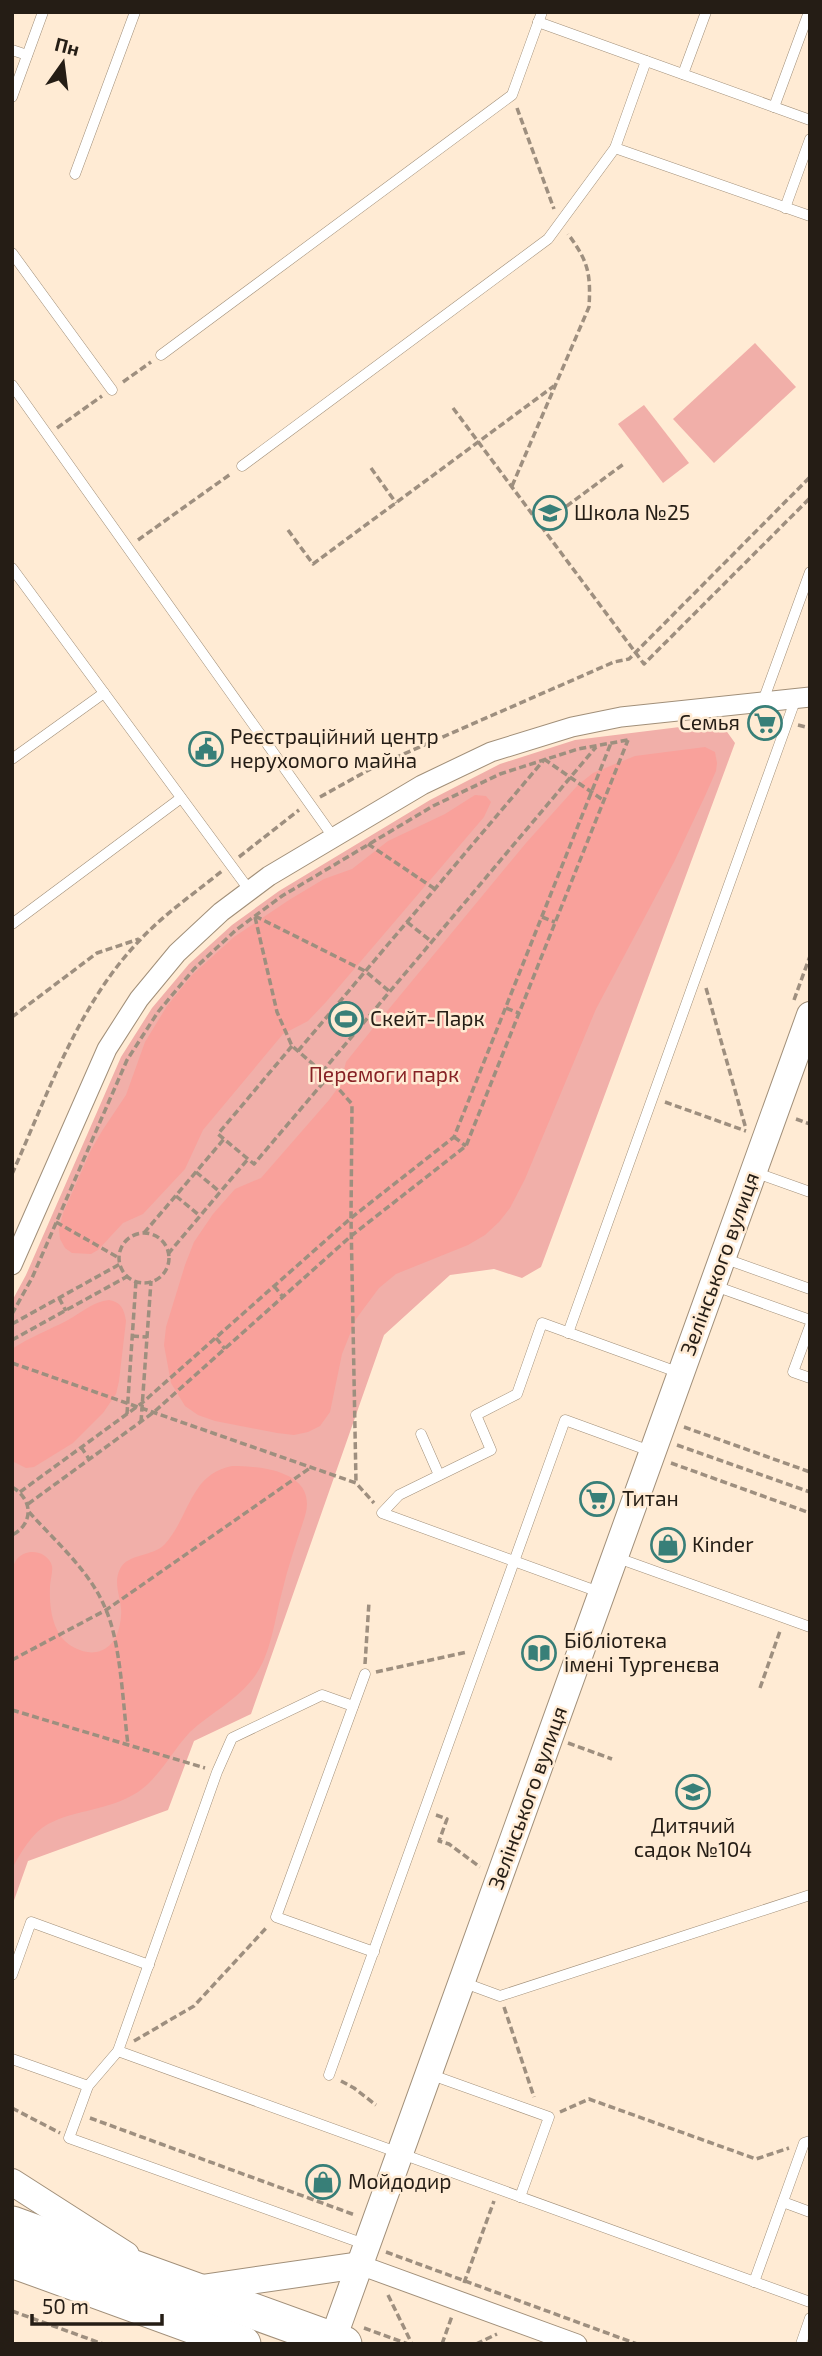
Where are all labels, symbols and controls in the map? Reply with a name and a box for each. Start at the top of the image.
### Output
north arrow [28,28,98,98]
text: Пн [52,32,82,60]
school or university icon: Школа №25 [531,494,569,532]
place label: Школа №25 [574,499,690,524]
supermarket icon: Семья [746,704,784,742]
place label: Семья [679,709,740,734]
place label: Реєстраційний центр нерухомого майна [230,723,439,773]
public building icon: Реєстраційний центр нерухомого майна [187,730,225,768]
sports icon: Скейт-Парк [327,1000,365,1038]
place label: Скейт-Парк [370,1005,485,1030]
park label: Перемоги парк [309,1061,459,1086]
street label: Зелінського вулиця [674,1169,764,1359]
supermarket icon: Титан [578,1480,616,1518]
place label: Титан [622,1485,679,1510]
shop icon: Kinder [649,1526,687,1564]
place label: Kinder [692,1531,754,1556]
place label: Бібліотека імені Тургенєва [564,1627,720,1677]
library icon: Бібліотека імені Тургенєва [520,1634,558,1672]
street label: Зелінського вулиця [482,1703,572,1893]
school or university icon: Дитячий садок №104 [674,1773,712,1811]
place label: Дитячий садок №104 [634,1812,752,1861]
shop icon: Мойдодир [304,2163,342,2201]
place label: Мойдодир [348,2168,452,2193]
scale bar [32,2282,161,2326]
text: 50 m [42,2293,89,2318]

